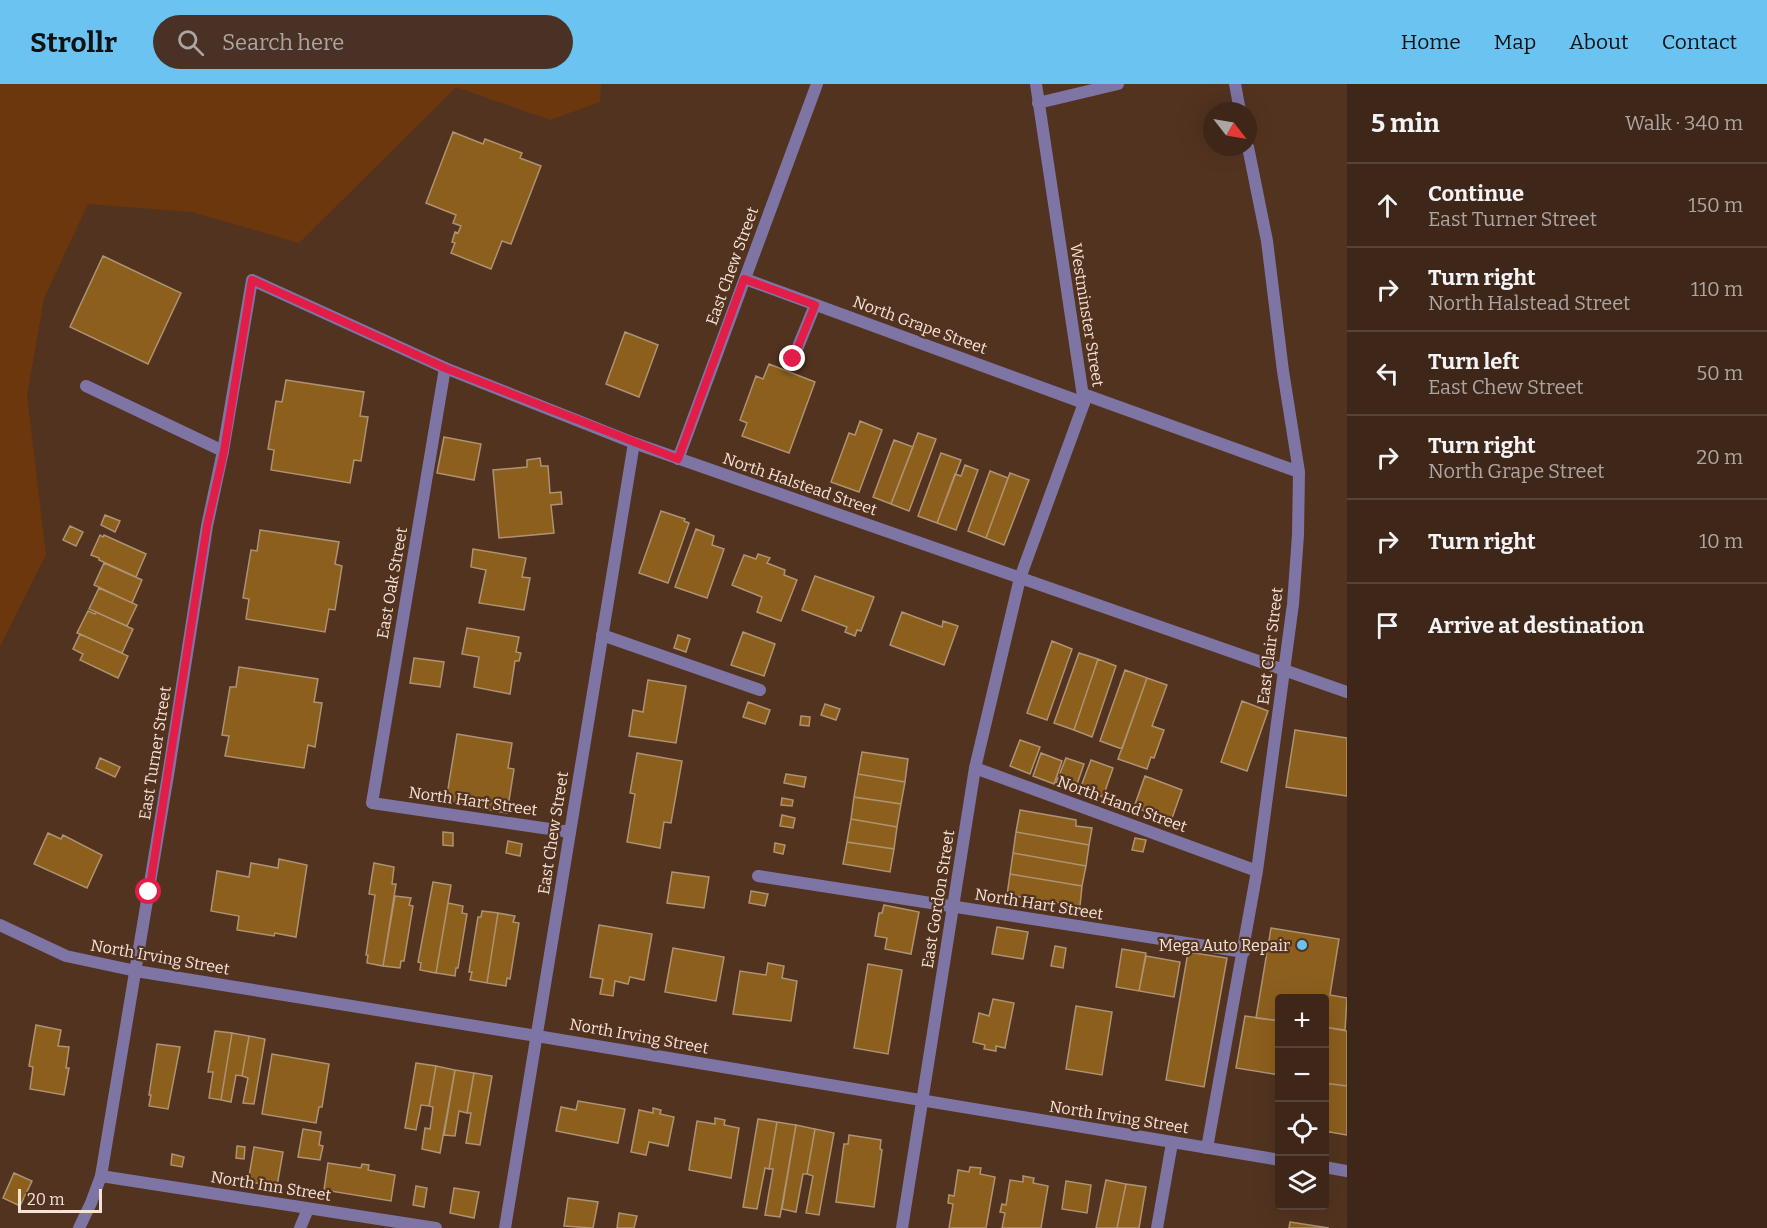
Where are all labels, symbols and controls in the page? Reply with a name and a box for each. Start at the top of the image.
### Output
search box [153,15,573,69]
text: Strollr [30,26,117,59]
icon: search [174,26,207,59]
text: Search here [222,29,344,56]
text: Home [1401,29,1461,55]
text: Map [1494,29,1536,55]
text: About [1569,29,1629,55]
text: Contact [1662,29,1737,55]
north arrow [1203,102,1257,156]
text: 5 min [1371,108,1440,139]
text: Walk · 340 m [1625,111,1743,135]
text: Continue [1428,180,1524,207]
icon: ahead [1371,189,1404,222]
text: 150 m [1688,193,1743,217]
street label: East Chew Street [702,204,762,328]
text: East Turner Street [1428,207,1597,231]
street label: Westminster Street [1066,242,1108,388]
text: Turn right [1428,264,1536,291]
icon: right [1371,273,1404,306]
text: 110 m [1691,277,1743,301]
text: North Halstead Street [1428,291,1630,315]
street label: North Grape Street [850,292,990,358]
route end [779,345,805,371]
text: Turn left [1428,348,1520,375]
icon: left [1371,357,1404,390]
text: 50 m [1696,361,1743,385]
text: East Chew Street [1428,375,1584,399]
text: Turn right [1428,432,1536,459]
icon: right [1371,441,1404,474]
text: 20 m [1696,445,1743,469]
street label: North Halstead Street [720,449,880,519]
text: North Grape Street [1428,459,1605,483]
icon: right [1371,525,1404,558]
street label: East Oak Street [373,526,411,640]
text: Turn right [1428,528,1536,555]
text: 10 m [1699,529,1743,553]
street label: East Clair Street [1253,586,1287,706]
icon: arrive [1371,609,1404,642]
text: Arrive at destination [1428,612,1644,639]
street label: East Turner Street [135,685,175,821]
street label: East Chew Street [534,770,572,896]
street label: North Hand Street [1055,772,1190,836]
street label: North Hart Street [407,783,539,819]
street label: East Gordon Street [918,828,958,970]
route start [135,878,161,904]
street label: North Hart Street [973,884,1105,924]
street label: North Irving Street [89,935,231,979]
place label: Mega Auto Repair [1159,936,1290,955]
marker: Mega Auto Repair [1295,938,1309,952]
map controls [1275,994,1329,1210]
button: + [1275,994,1329,1048]
street label: North Irving Street [568,1014,710,1058]
button: − [1275,1048,1329,1102]
street label: North Irving Street [1048,1097,1190,1137]
button: locate [1275,1102,1329,1156]
button: layers [1275,1156,1329,1210]
street label: North Inn Street [209,1167,333,1205]
scale bar [18,1186,102,1214]
text: 20 m [27,1190,64,1209]

